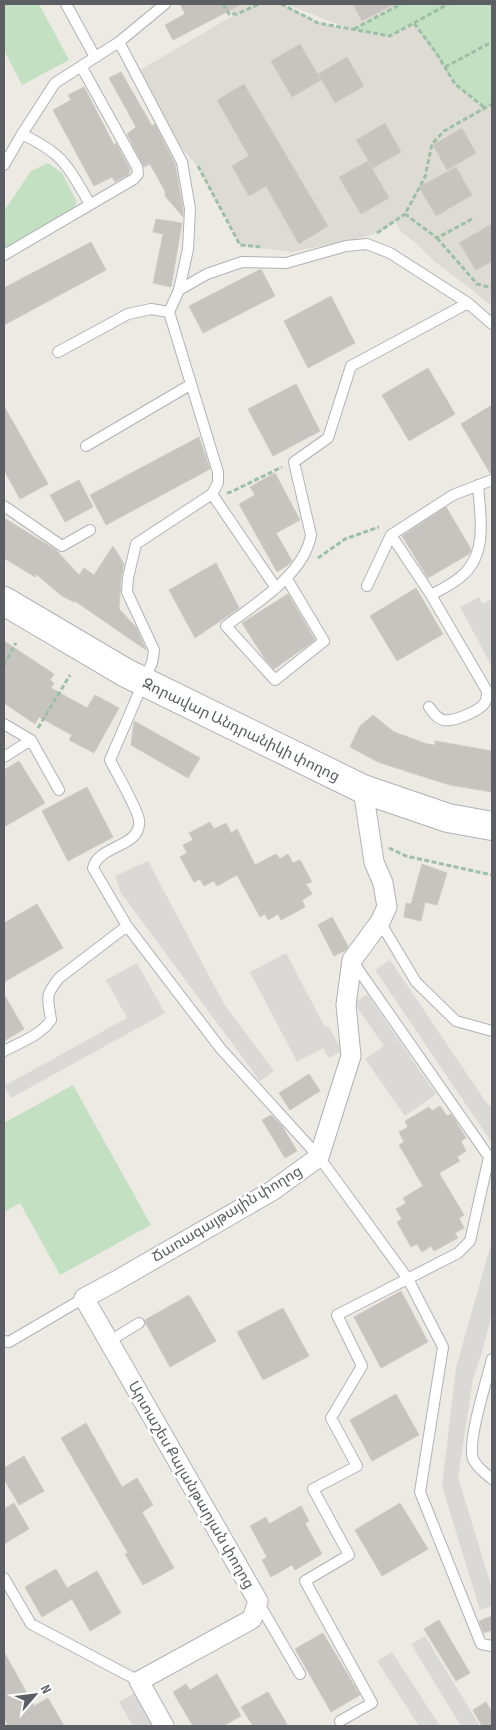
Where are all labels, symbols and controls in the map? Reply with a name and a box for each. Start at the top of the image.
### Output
street label: Զորավար Անդրանիկի փողոց [139,674,343,786]
street label: Ճառագայթային փողոց [148,1162,306,1266]
street label: Արտաշես Քալանթարյան փողոց [124,1378,258,1592]
north arrow [10,1670,60,1720]
text: N [37,1682,55,1696]

